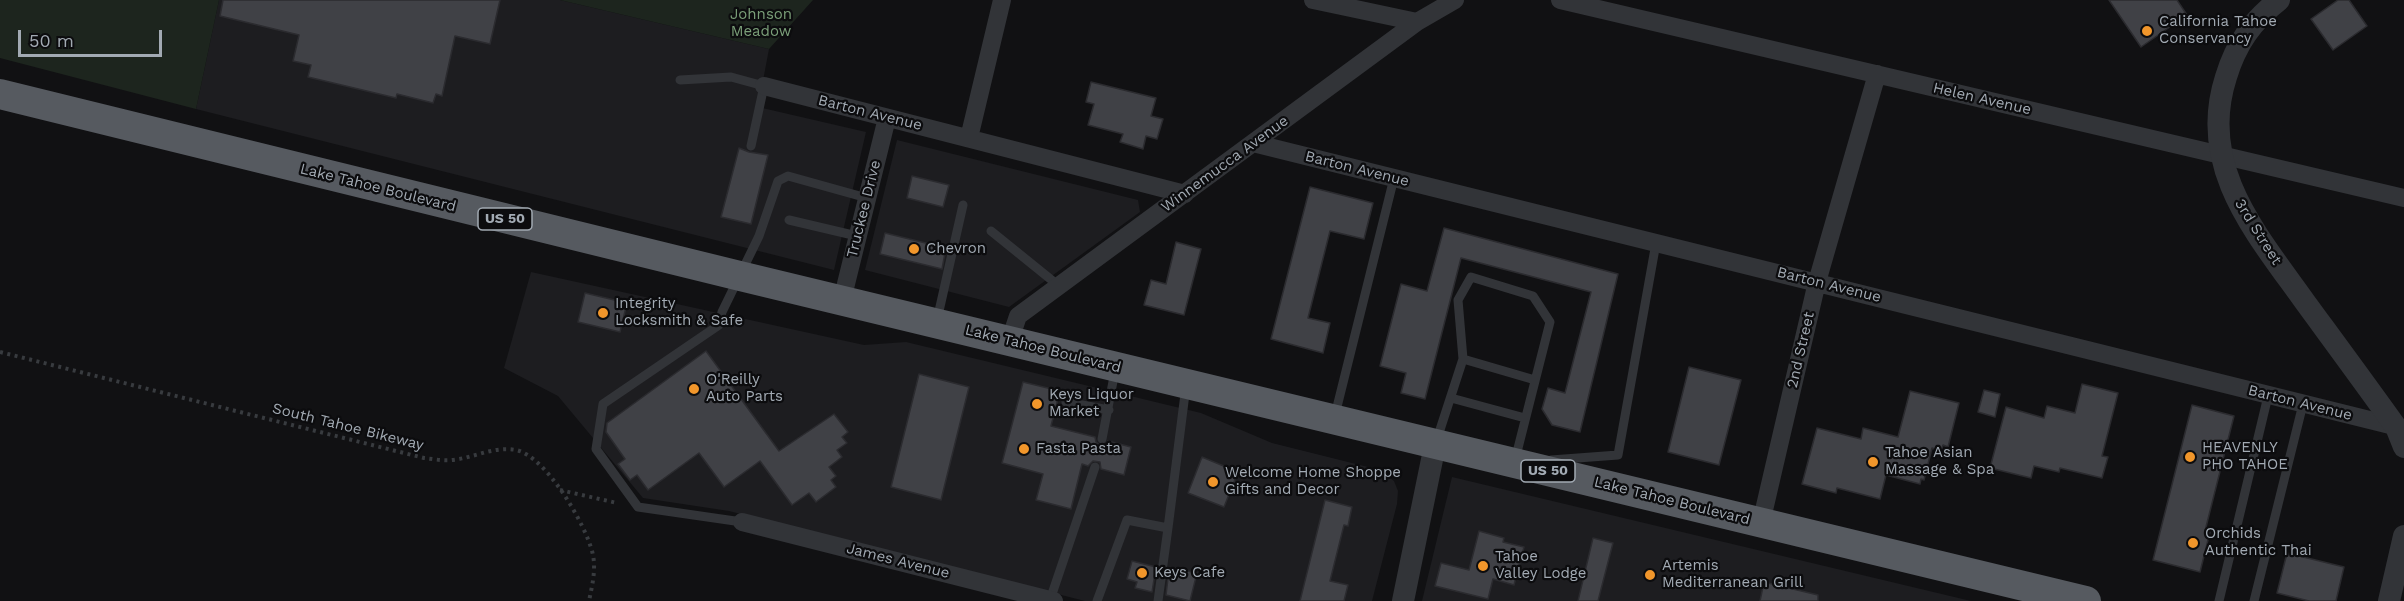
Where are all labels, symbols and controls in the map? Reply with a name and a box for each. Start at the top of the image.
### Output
park label: Johnson Meadow [730,6,792,41]
place label: California Tahoe Conservancy [2159,13,2277,48]
scale bar [21,18,165,56]
marker: California Tahoe Conservancy [2140,24,2154,38]
text: 50 m [29,30,74,51]
street label: Helen Avenue [1931,79,2033,119]
street label: Barton Avenue [816,91,924,135]
street label: Winnemucca Avenue [1158,112,1292,216]
street label: Barton Avenue [1303,147,1411,191]
street label: Truckee Drive [843,158,885,260]
street label: Lake Tahoe Boulevard [298,160,458,216]
street label: 3rd Street [2231,196,2285,268]
road number: US 50 [478,208,532,230]
place label: Chevron [926,240,986,258]
marker: Chevron [907,242,921,256]
street label: Barton Avenue [1775,263,1883,307]
place label: Integrity Locksmith & Safe [615,295,743,330]
marker: Integrity Locksmith & Safe [596,306,610,320]
street label: 2nd Street [1783,310,1819,390]
street label: Lake Tahoe Boulevard [963,321,1123,377]
place label: O'Reilly Auto Parts [706,371,783,406]
street label: Barton Avenue [2246,381,2354,425]
marker: O'Reilly Auto Parts [687,382,701,396]
place label: Keys Liquor Market [1049,386,1134,421]
marker: Keys Liquor Market [1030,397,1044,411]
street label: South Tahoe Bikeway [270,399,426,455]
place label: HEAVENLY PHO TAHOE [2202,439,2288,474]
place label: Fasta Pasta [1036,440,1121,458]
marker: Fasta Pasta [1017,442,1031,456]
place label: Tahoe Asian Massage & Spa [1885,444,1994,479]
marker: HEAVENLY PHO TAHOE [2183,450,2197,464]
marker: Tahoe Asian Massage & Spa [1866,455,1880,469]
road number: US 50 [1521,460,1575,482]
place label: Welcome Home Shoppe Gifts and Decor [1225,464,1401,499]
street label: Lake Tahoe Boulevard [1592,473,1752,529]
marker: Welcome Home Shoppe Gifts and Decor [1206,475,1220,489]
place label: Orchids Authentic Thai [2205,525,2312,560]
marker: Orchids Authentic Thai [2186,536,2200,550]
street label: James Avenue [845,539,951,583]
place label: Tahoe Valley Lodge [1495,548,1586,583]
place label: Artemis Mediterranean Grill [1662,557,1803,592]
marker: Tahoe Valley Lodge [1476,559,1490,573]
place label: Keys Cafe [1154,564,1225,582]
marker: Keys Cafe [1135,566,1149,580]
marker: Artemis Mediterranean Grill [1643,568,1657,582]

